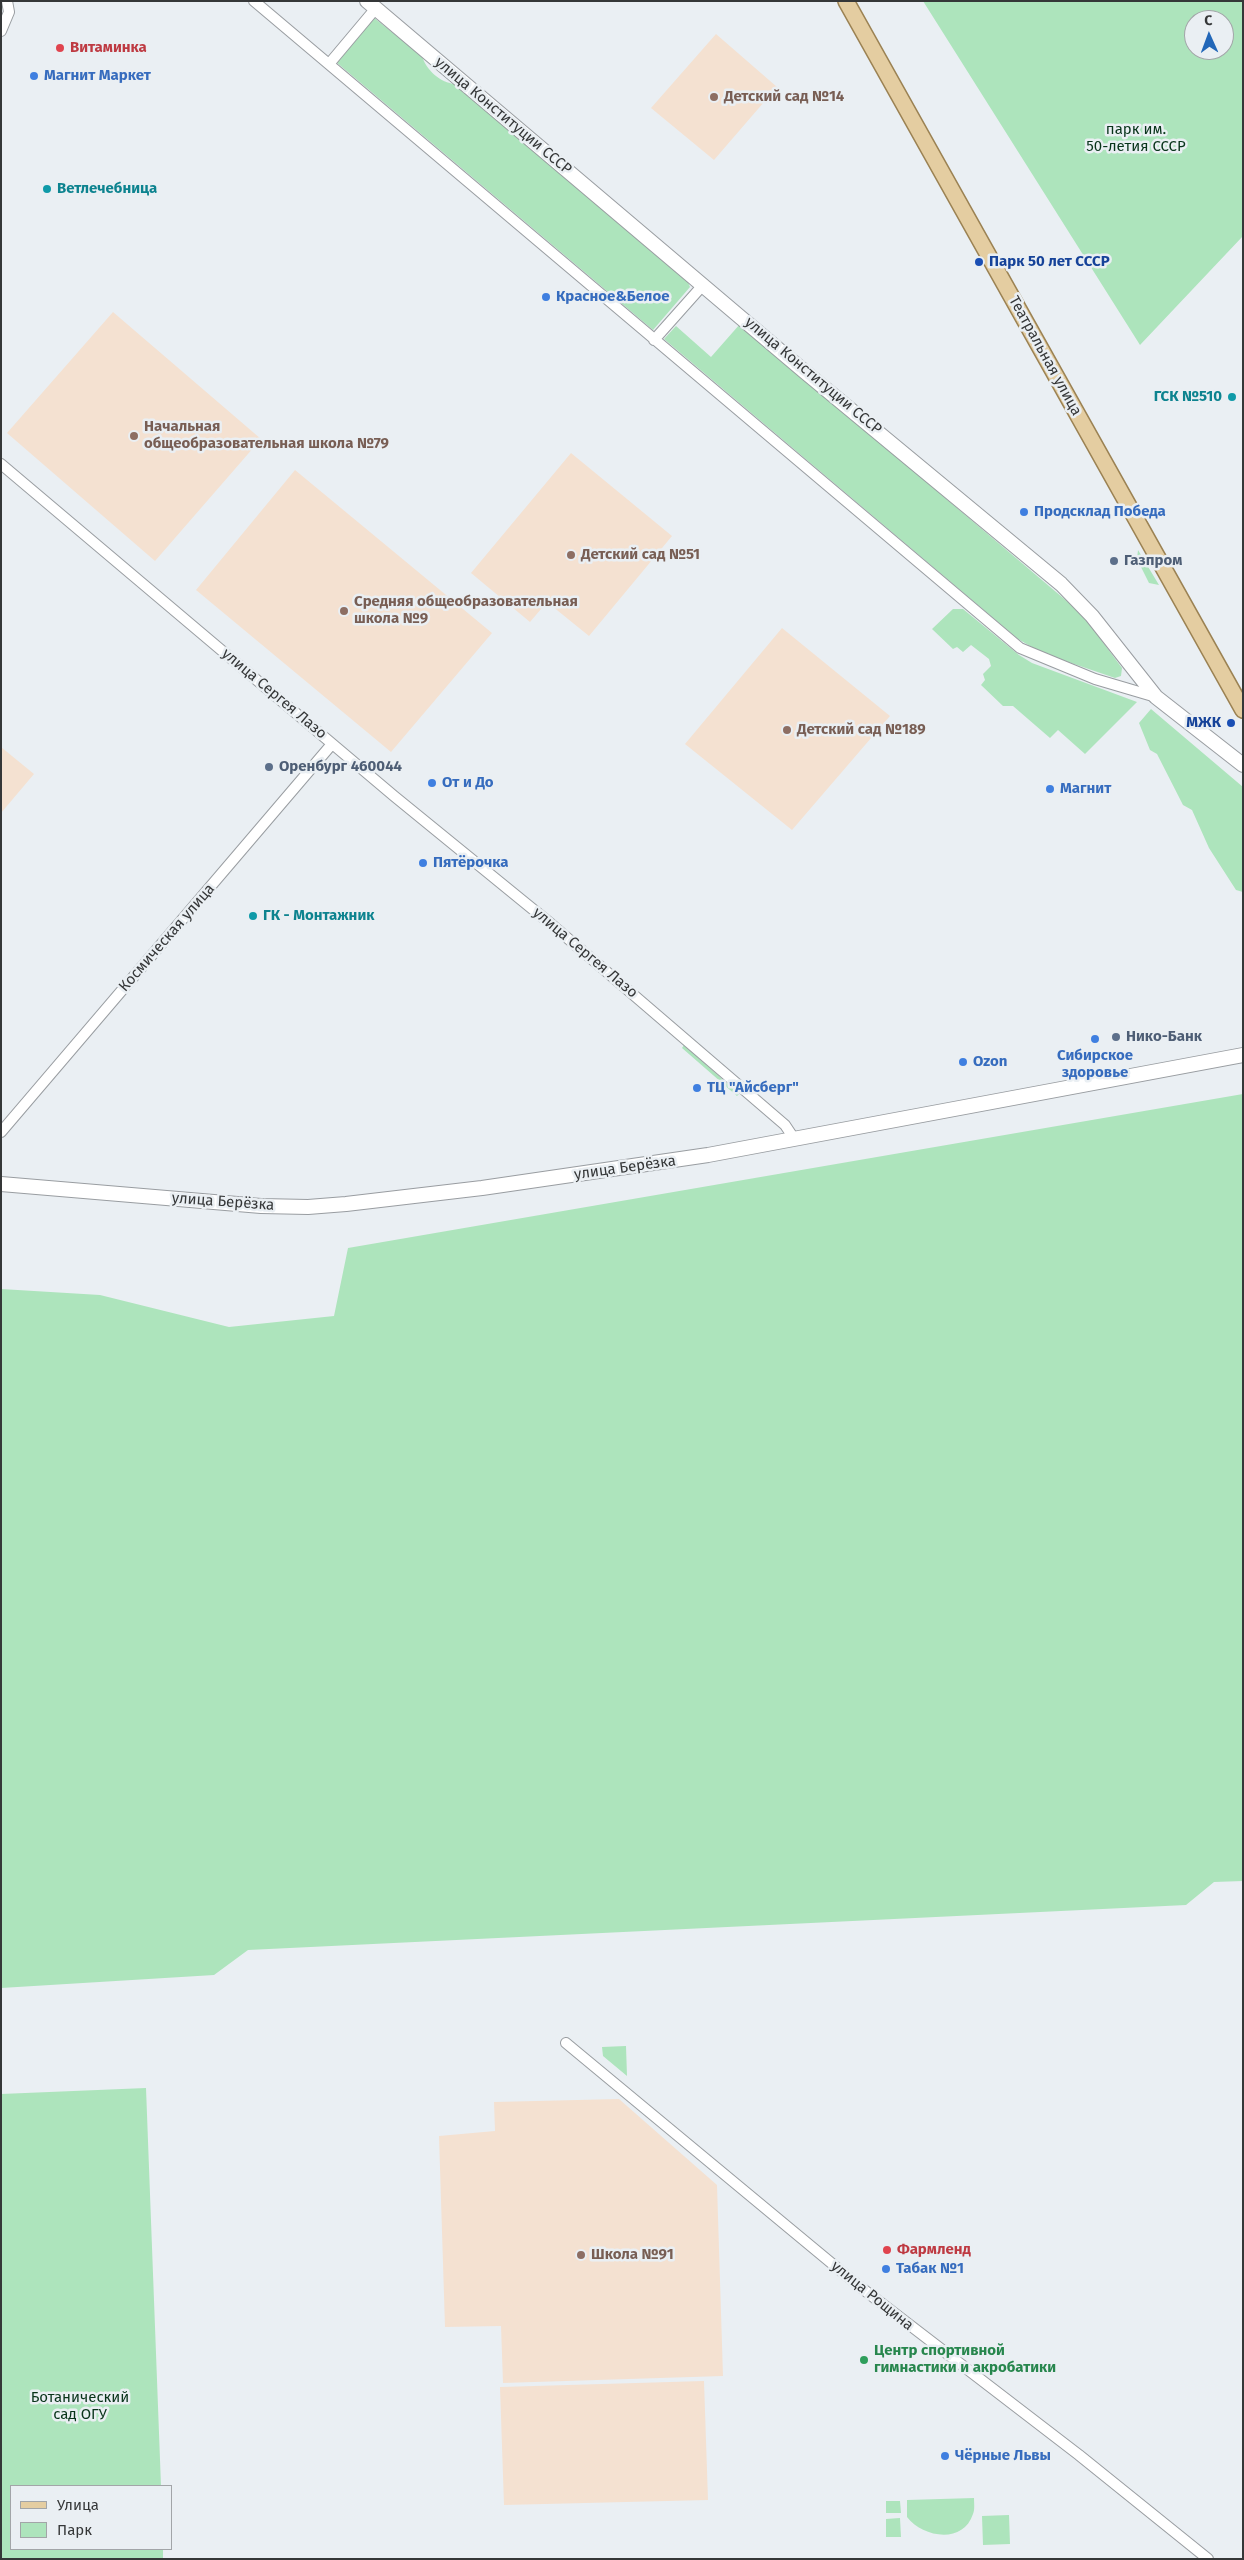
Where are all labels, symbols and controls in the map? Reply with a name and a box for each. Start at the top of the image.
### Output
north arrow [1184,10,1234,60]
text: С [1204,12,1213,29]
place label: Витаминка [70,39,147,57]
marker: Витаминка [54,42,66,54]
street label: улица Конституции СССР [431,53,575,179]
place label: Магнит Маркет [44,67,151,85]
marker: Магнит Маркет [28,70,40,82]
place label: Детский сад №14 [724,88,844,106]
marker: Детский сад №14 [708,91,720,103]
park label: парк им. 50-летия СССР [1086,121,1186,156]
place label: Ветлечебница [57,180,157,198]
marker: Ветлечебница [41,183,53,195]
place label: Парк 50 лет СССР [989,253,1110,271]
marker: Парк 50 лет СССР [973,256,985,268]
place label: Красное&Белое [556,288,669,306]
marker: Красное&Белое [540,291,552,303]
street label: Театральная улица [1005,293,1085,419]
street label: улица Конституции СССР [741,313,885,439]
place label: ГСК №510 [1154,388,1222,406]
marker: ГСК №510 [1226,391,1238,403]
place label: Начальная общеобразовательная школа №79 [144,418,389,453]
marker: Начальная общеобразовательная школа №79 [128,430,140,442]
place label: Продсклад Победа [1034,503,1166,521]
marker: Продсклад Победа [1018,506,1030,518]
place label: Детский сад №51 [581,546,700,564]
marker: Детский сад №51 [565,549,577,561]
place label: Газпром [1124,552,1182,570]
marker: Газпром [1108,555,1120,567]
place label: Средняя общеобразовательная школа №9 [354,593,578,628]
marker: Средняя общеобразовательная школа №9 [338,605,350,617]
street label: улица Сергея Лазо [218,645,330,743]
place label: МЖК [1186,714,1221,732]
marker: МЖК [1225,717,1237,729]
place label: Детский сад №189 [797,721,926,739]
marker: Детский сад №189 [781,724,793,736]
place label: Оренбург 460044 [279,758,402,776]
marker: Оренбург 460044 [263,761,275,773]
place label: От и До [442,774,494,792]
marker: От и До [426,777,438,789]
place label: Магнит [1060,780,1111,798]
marker: Магнит [1044,783,1056,795]
place label: Пятёрочка [433,854,508,872]
marker: Пятёрочка [417,857,429,869]
street label: Космическая улица [115,880,219,996]
street label: улица Сергея Лазо [529,904,641,1002]
place label: ГК - Монтажник [263,907,374,925]
marker: ГК - Монтажник [247,910,259,922]
place label: Нико-Банк [1126,1028,1202,1046]
marker: Нико-Банк [1110,1031,1122,1043]
marker: Сибирское здоровье [1089,1033,1101,1045]
place label: Сибирское здоровье [1057,1047,1133,1082]
place label: Ozon [973,1053,1007,1071]
marker: Ozon [957,1056,969,1068]
place label: ТЦ "Айсберг" [707,1079,799,1097]
marker: ТЦ "Айсберг" [691,1082,703,1094]
street label: улица Берёзка [573,1152,677,1184]
street label: улица Берёзка [171,1189,275,1215]
place label: Фармленд [897,2241,971,2259]
marker: Фармленд [881,2244,893,2256]
place label: Школа №91 [591,2246,674,2264]
marker: Школа №91 [575,2249,587,2261]
street label: улица Рощина [827,2257,917,2335]
place label: Табак №1 [896,2260,964,2278]
marker: Табак №1 [880,2263,892,2275]
place label: Центр спортивной гимнастики и акробатики [874,2342,1056,2377]
marker: Центр спортивной гимнастики и акробатики [858,2354,870,2366]
park label: Ботанический сад ОГУ [31,2389,129,2424]
place label: Чёрные Львы [955,2447,1051,2465]
marker: Чёрные Львы [939,2450,951,2462]
legend [10,2485,172,2550]
text: Улица [57,2496,99,2514]
text: Парк [57,2521,92,2539]

